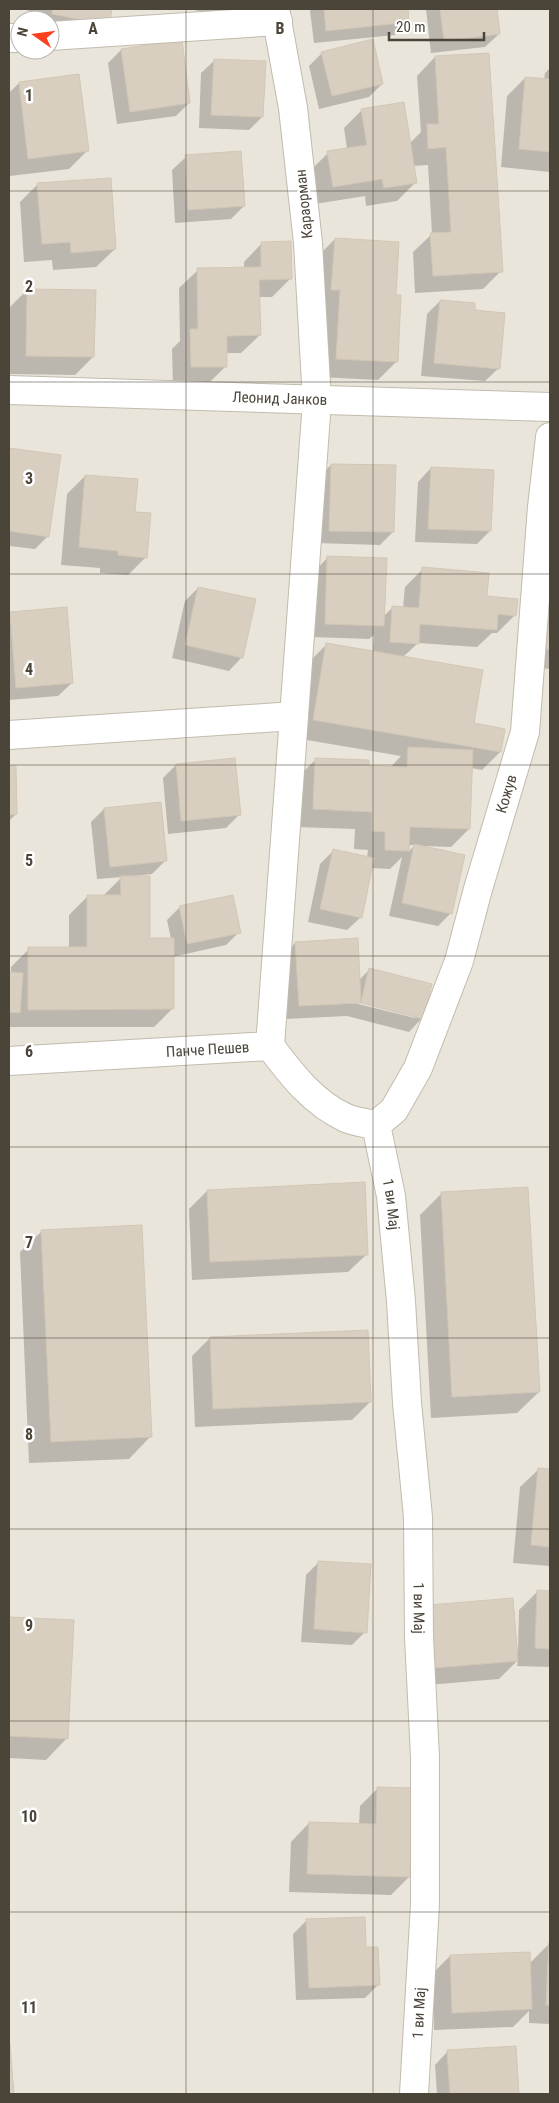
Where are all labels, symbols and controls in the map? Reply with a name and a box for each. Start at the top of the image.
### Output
north arrow [10,10,60,60]
scale bar [389,10,484,42]
text: 20 m [396,18,426,36]
text: A [88,19,98,38]
text: B [276,19,285,38]
text: N [14,26,31,38]
text: 1 [25,86,33,105]
street label: Караорман [291,168,317,240]
text: 2 [25,277,33,296]
street label: Леонид Јанков [232,388,328,409]
text: 3 [25,469,33,488]
text: 4 [25,660,33,679]
street label: Кожув [492,773,521,815]
text: 5 [25,851,33,870]
street label: Панче Пешев [166,1038,250,1061]
text: 6 [25,1042,33,1061]
street label: 1 ви Мај [379,1177,403,1231]
text: 7 [25,1233,33,1252]
text: 8 [25,1425,33,1444]
street label: 1 ви Мај [410,1582,428,1634]
text: 9 [25,1616,33,1635]
text: 10 [21,1807,37,1826]
street label: 1 ви Мај [409,1987,429,2039]
text: 11 [21,1998,37,2017]

